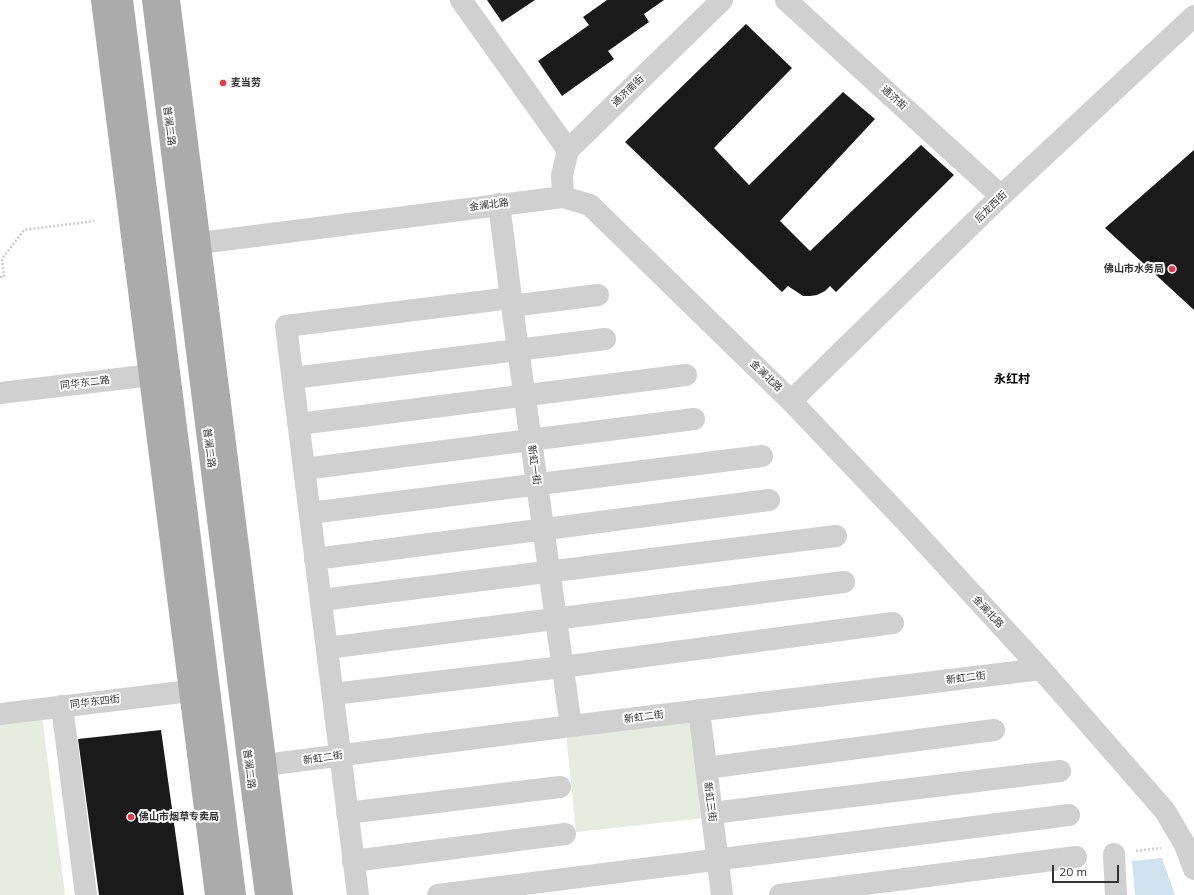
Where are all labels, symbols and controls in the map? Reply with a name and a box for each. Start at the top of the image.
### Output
street label: 通济南街 [609,73,647,109]
place label: 麦当劳 [231,77,261,89]
marker: 麦当劳 [218,78,228,88]
street label: 通济街 [879,84,909,112]
street label: 普澜二路 [161,105,177,147]
street label: 后龙西街 [972,189,1010,225]
street label: 金澜北路 [468,197,510,213]
place label: 佛山市水务局 [1104,263,1164,275]
marker: 佛山市水务局 [1167,264,1177,274]
street label: 金澜北路 [747,358,785,394]
district label: 永红村 [994,372,1030,386]
street label: 同华东二路 [59,374,111,392]
street label: 普澜二路 [201,427,217,469]
street label: 新虹一街 [525,444,543,486]
street label: 金澜北路 [970,593,1006,631]
street label: 新虹二街 [945,670,987,686]
street label: 同华东四街 [69,693,121,711]
street label: 新虹二街 [623,709,665,725]
street label: 普澜二路 [241,748,257,790]
street label: 新虹二街 [302,749,344,767]
street label: 新虹三街 [702,781,718,823]
place label: 佛山市烟草专卖局 [139,811,219,823]
marker: 佛山市烟草专卖局 [126,812,136,822]
scale bar [1054,857,1121,883]
text: 20 m [1059,864,1087,879]

